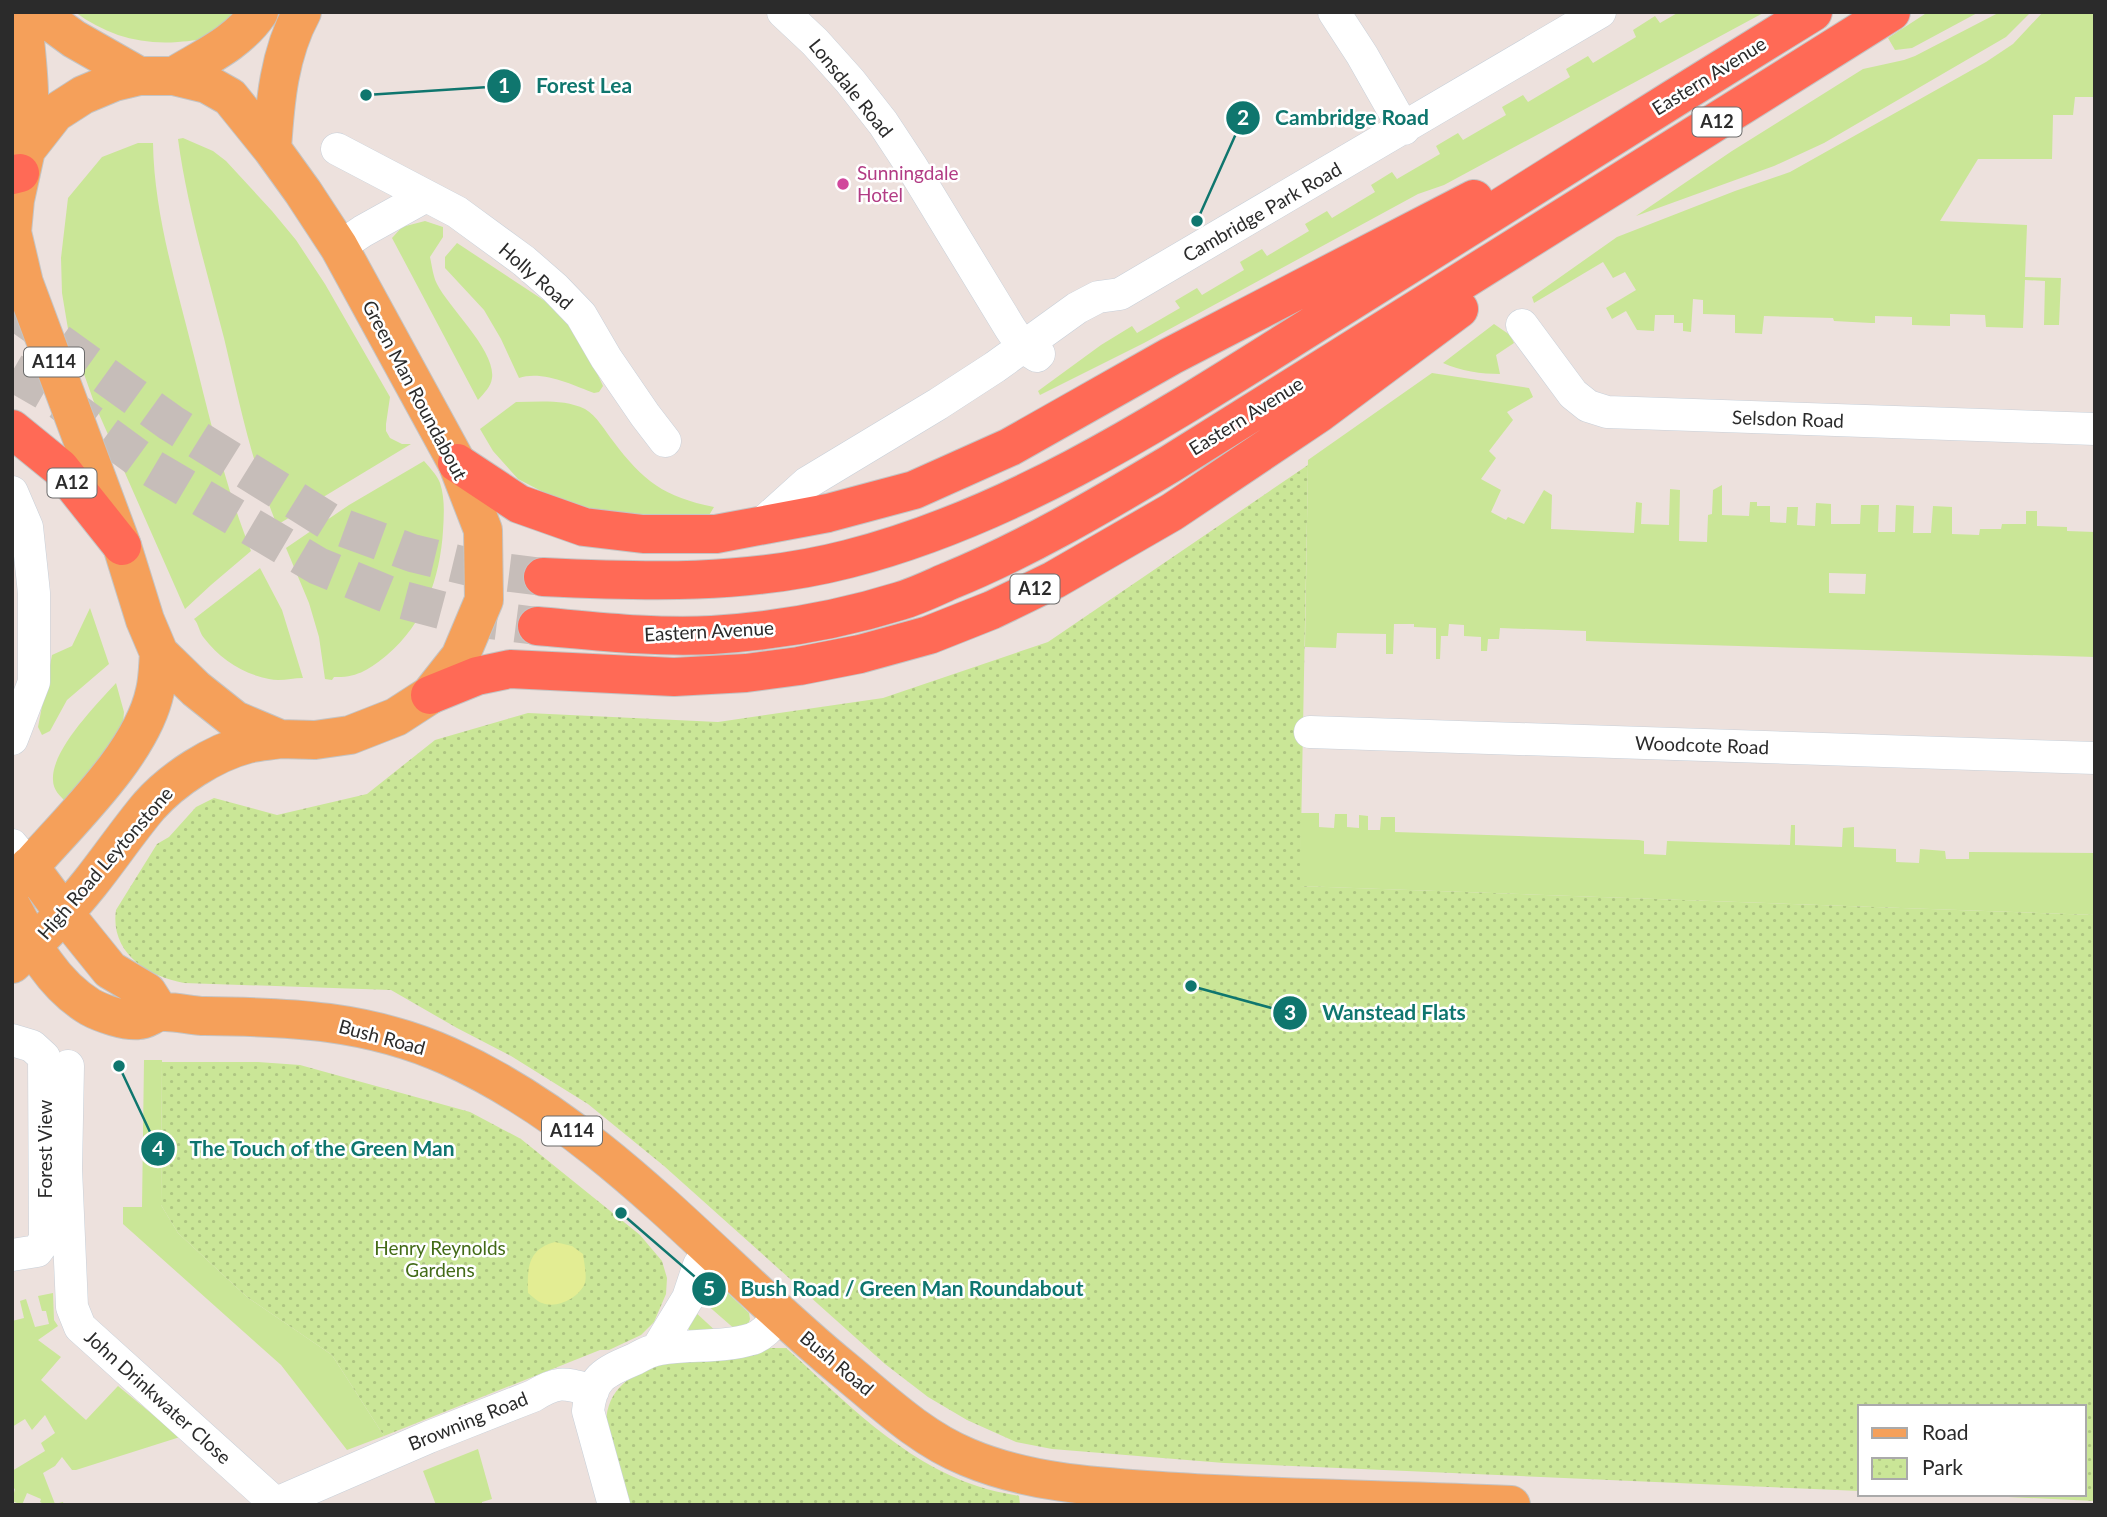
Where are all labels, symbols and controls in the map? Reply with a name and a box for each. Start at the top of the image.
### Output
street label: Eastern Avenue [1648,31,1770,120]
street label: Lonsdale Road [805,34,898,142]
callout: Forest Lea [487,65,646,107]
text: 1 [498,72,510,97]
text: Forest Lea [536,72,632,97]
callout: Cambridge Road [1226,97,1443,139]
text: 2 [1237,104,1249,129]
text: Cambridge Road [1275,104,1429,129]
road number: A12 [1692,107,1742,136]
street label: Cambridge Park Road [1178,157,1345,266]
place label: Sunningdale Hotel [857,161,958,206]
marker: Sunningdale Hotel [835,176,851,192]
street label: Holly Road [495,237,578,314]
street label: Green Man Roundabout [358,296,473,484]
road number: A114 [24,348,84,376]
street label: Eastern Avenue [1185,371,1307,460]
street label: Selsdon Road [1732,405,1844,432]
road number: A12 [48,468,96,498]
road number: A12 [1010,574,1060,604]
street label: Eastern Avenue [643,616,774,645]
street label: Woodcote Road [1635,731,1769,758]
street label: High Road Leytonstone [32,782,177,944]
callout: Wanstead Flats [1273,992,1480,1034]
text: 3 [1284,999,1296,1024]
text: Wanstead Flats [1322,999,1466,1024]
street label: Bush Road [336,1014,428,1059]
street label: Forest View [33,1100,56,1198]
road number: A114 [542,1116,602,1146]
callout: The Touch of the Green Man [140,1128,469,1170]
text: 4 [152,1135,164,1160]
text: The Touch of the Green Man [189,1135,455,1160]
park label: Henry Reynolds Gardens [374,1236,506,1281]
callout: Bush Road / Green Man Roundabout [692,1268,1098,1310]
text: 5 [703,1275,715,1300]
text: Bush Road / Green Man Roundabout [740,1275,1084,1300]
street label: John Drinkwater Close [80,1325,236,1468]
street label: Bush Road [796,1325,879,1400]
street label: Browning Road [405,1386,531,1455]
legend [1858,1405,2086,1496]
text: Road [1922,1419,1969,1444]
text: Park [1922,1454,1963,1479]

